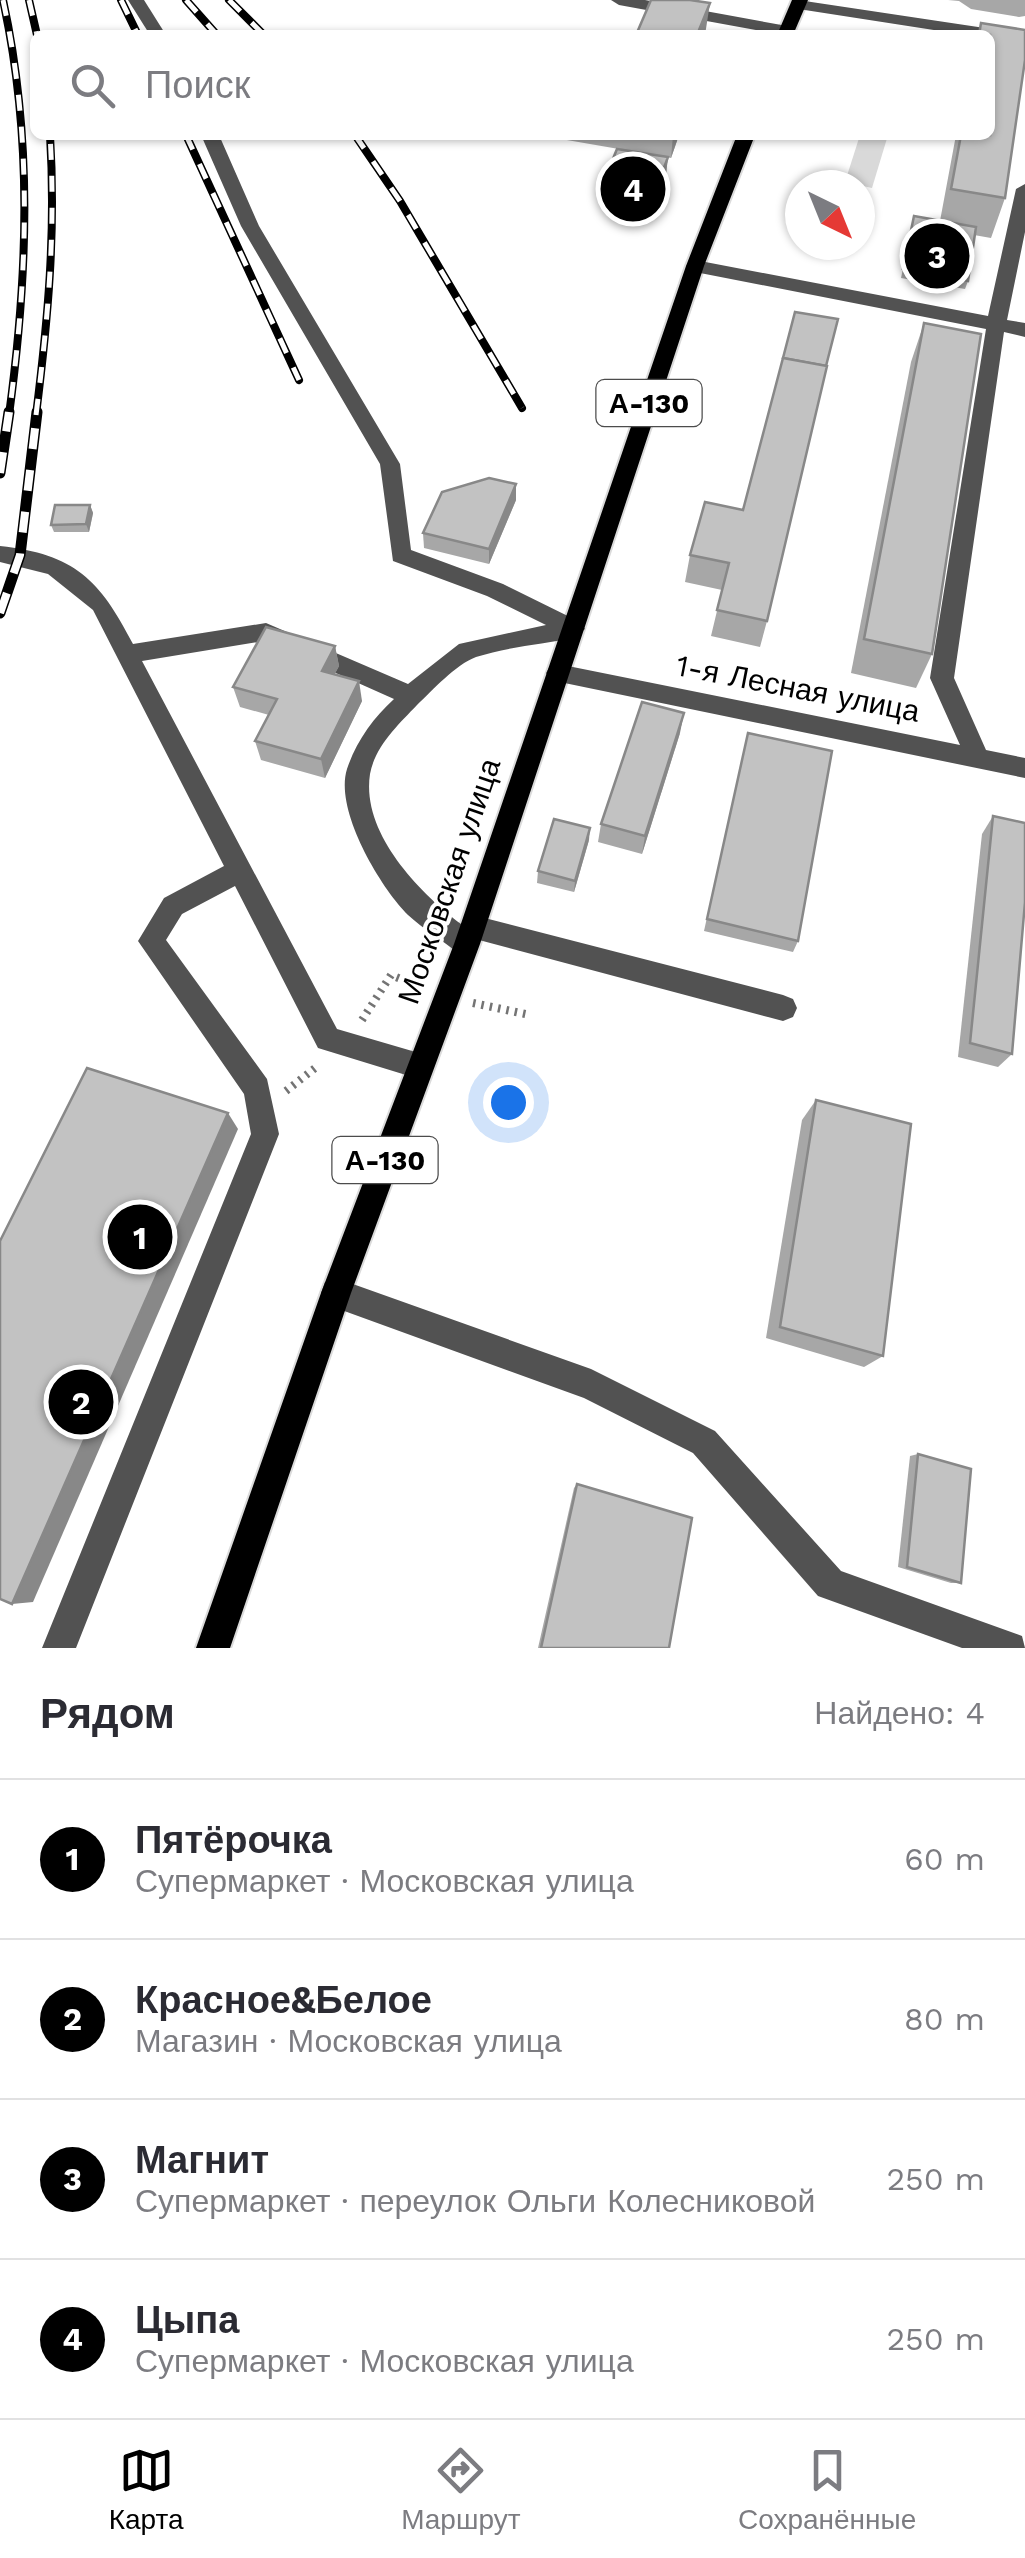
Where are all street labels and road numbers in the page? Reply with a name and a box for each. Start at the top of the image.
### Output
road number: А-130 [596,380,702,426]
street label: 1-я Лесная улица [673,647,923,729]
street label: Московская улица [391,753,508,1008]
road number: А-130 [332,1137,438,1183]

